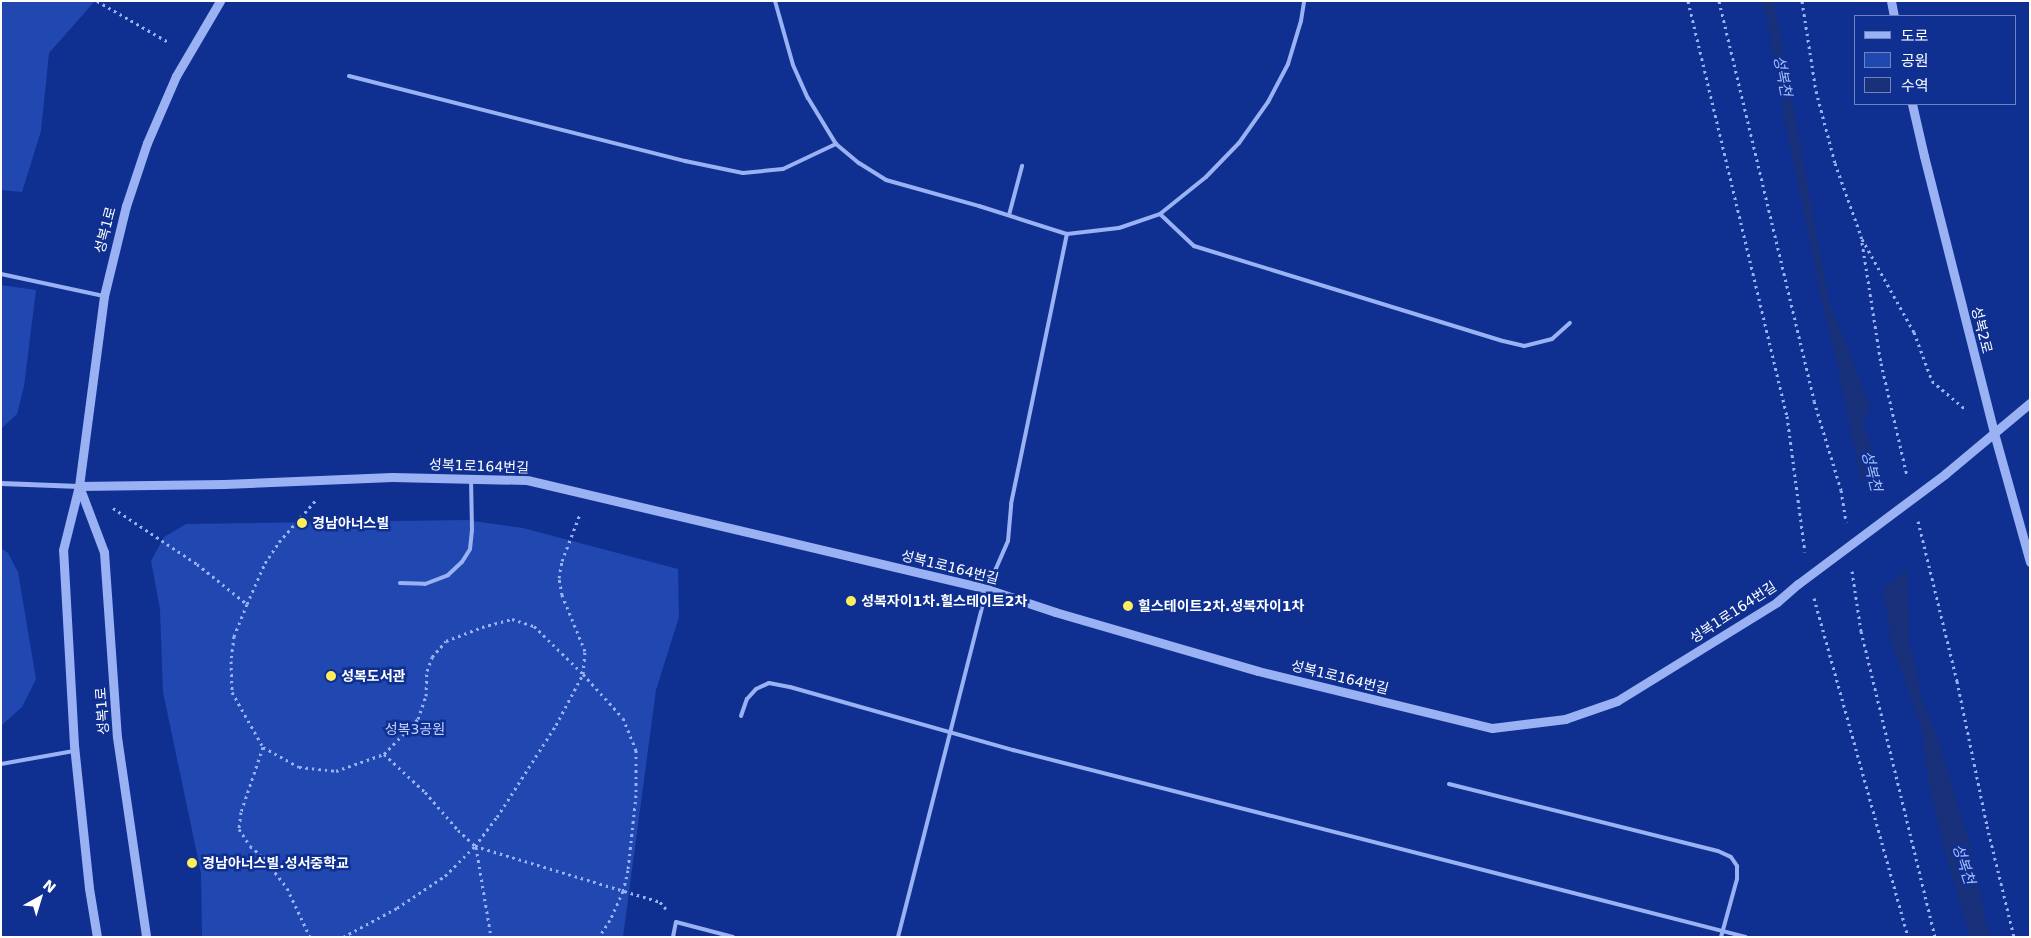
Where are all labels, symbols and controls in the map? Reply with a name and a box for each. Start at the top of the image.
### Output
legend [1854,15,2016,105]
text: 도로 [1901,27,1929,45]
text: 공원 [1901,52,1929,70]
water label: 성복천 [1769,54,1795,98]
text: 수역 [1901,77,1929,95]
street label: 성복1로 [91,205,119,255]
street label: 성복2로 [1968,305,1996,355]
water label: 성복천 [1857,449,1885,493]
street label: 성복1로164번길 [429,456,529,476]
place label: 경남아너스빌 [312,515,389,531]
marker: 경남아너스빌 [296,517,308,529]
street label: 성복1로164번길 [899,547,1001,587]
street label: 성복1로164번길 [1686,578,1780,646]
place label: 성복자이1차.힐스테이트2차 [861,593,1027,609]
marker: 성복자이1차.힐스테이트2차 [845,595,857,607]
place label: 힐스테이트2차.성복자이1차 [1138,598,1304,614]
marker: 힐스테이트2차.성복자이1차 [1122,600,1134,612]
street label: 성복1로164번길 [1289,657,1391,697]
place label: 성복도서관 [341,668,405,684]
marker: 성복도서관 [325,670,337,682]
street label: 성복1로 [92,687,112,735]
park label: 성복3공원 [385,721,445,737]
water label: 성복천 [1948,842,1978,886]
place label: 경남아너스빌.성서중학교 [202,855,349,871]
marker: 경남아너스빌.성서중학교 [186,857,198,869]
north arrow [15,873,65,923]
text: N [40,876,59,896]

